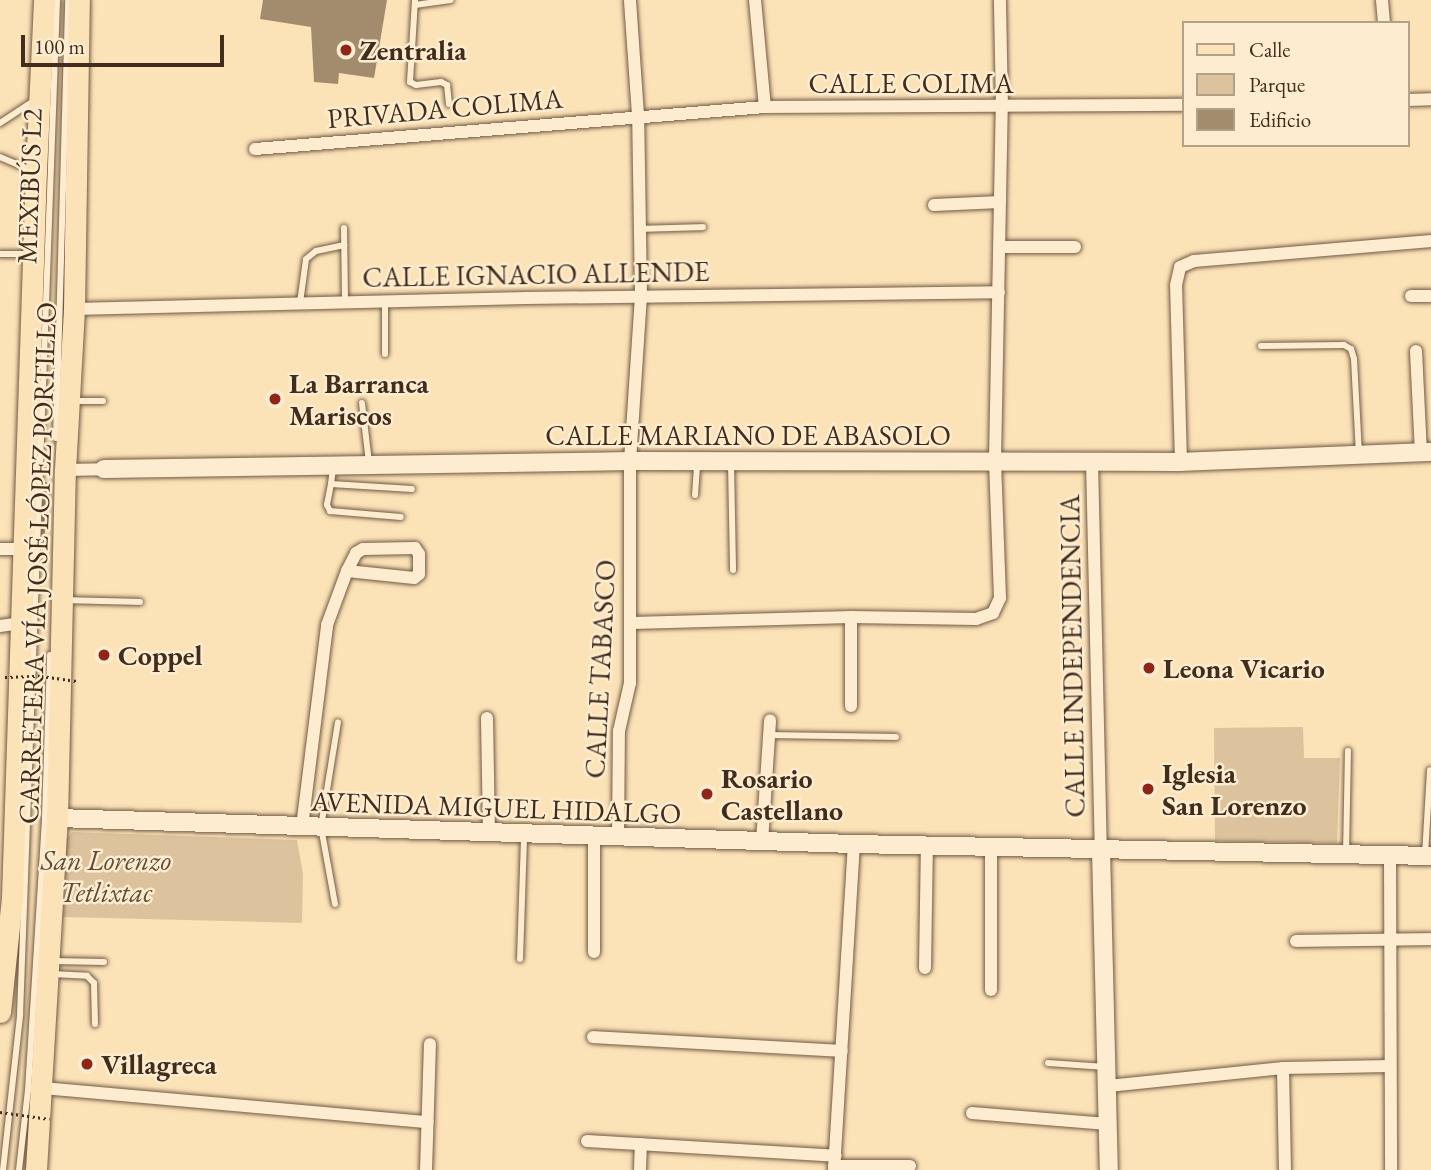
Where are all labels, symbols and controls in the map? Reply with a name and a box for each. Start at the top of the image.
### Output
scale bar [24,21,228,65]
legend [1182,21,1410,147]
text: 100 m [34,33,85,60]
place label: Zentralia [360,33,467,67]
text: Calle [1249,36,1291,63]
marker: Zentralia [338,42,354,58]
street label: CALLE COLIMA [808,66,1014,100]
text: Parque [1249,71,1305,98]
street label: PRIVADA COLIMA [326,81,564,135]
text: Edificio [1249,106,1311,133]
street label: MEXIBÚS L2 [9,108,49,264]
street label: CALLE IGNACIO ALLENDE [362,254,710,294]
street label: CARRETERA VÍA JOSÉ LÓPEZ PORTILLO [11,302,63,824]
place label: La Barranca Mariscos [289,366,429,432]
marker: La Barranca Mariscos [267,391,283,407]
street label: CALLE MARIANO DE ABASOLO [545,418,951,452]
street label: CALLE INDEPENDENCIA [1052,494,1092,818]
street label: CALLE TABASCO [577,559,623,779]
place label: Coppel [118,638,202,672]
marker: Coppel [96,647,112,663]
place label: Leona Vicario [1163,651,1325,685]
marker: Leona Vicario [1141,660,1157,676]
place label: Iglesia San Lorenzo [1162,756,1307,822]
place label: Rosario Castellano [721,761,843,827]
marker: Iglesia San Lorenzo [1140,781,1156,797]
street label: AVENIDA MIGUEL HIDALGO [310,784,682,830]
marker: Rosario Castellano [699,786,715,802]
park label: San Lorenzo Tetlixtac [41,843,171,909]
place label: Villagreca [101,1047,217,1081]
marker: Villagreca [79,1056,95,1072]

